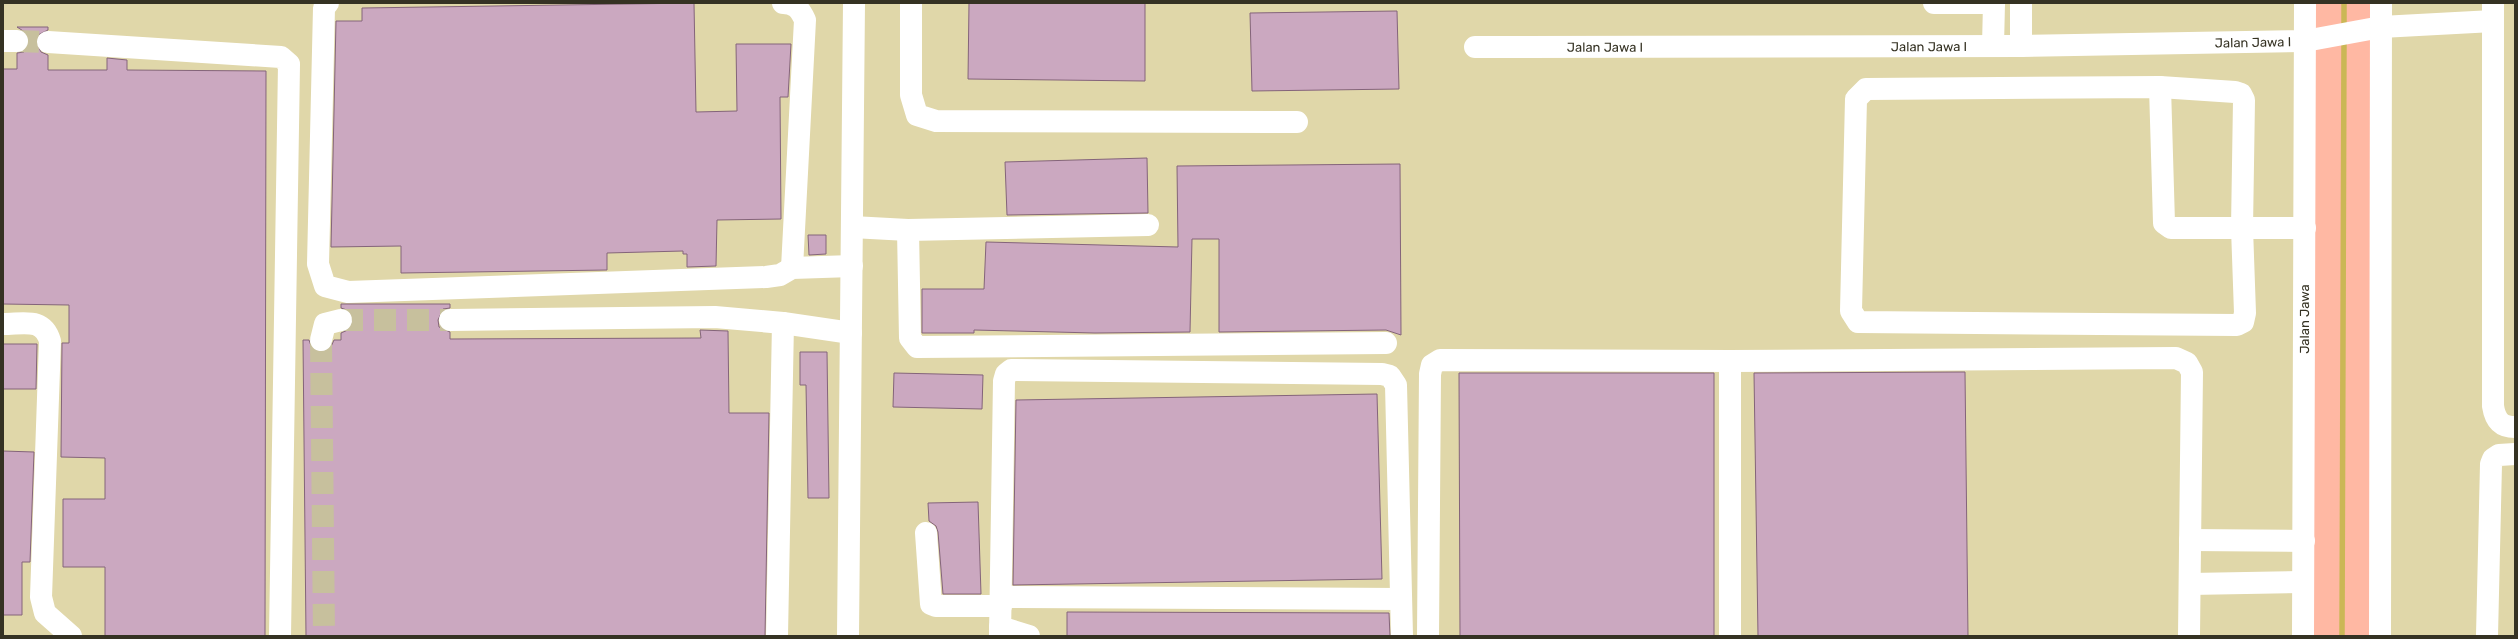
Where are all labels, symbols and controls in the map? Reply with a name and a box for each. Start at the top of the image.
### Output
street label: Jalan Jawa I [2215,34,2291,51]
street label: Jalan Jawa I [1891,39,1967,54]
street label: Jalan Jawa I [1567,40,1643,55]
street label: Jalan Jawa [2297,284,2312,354]

